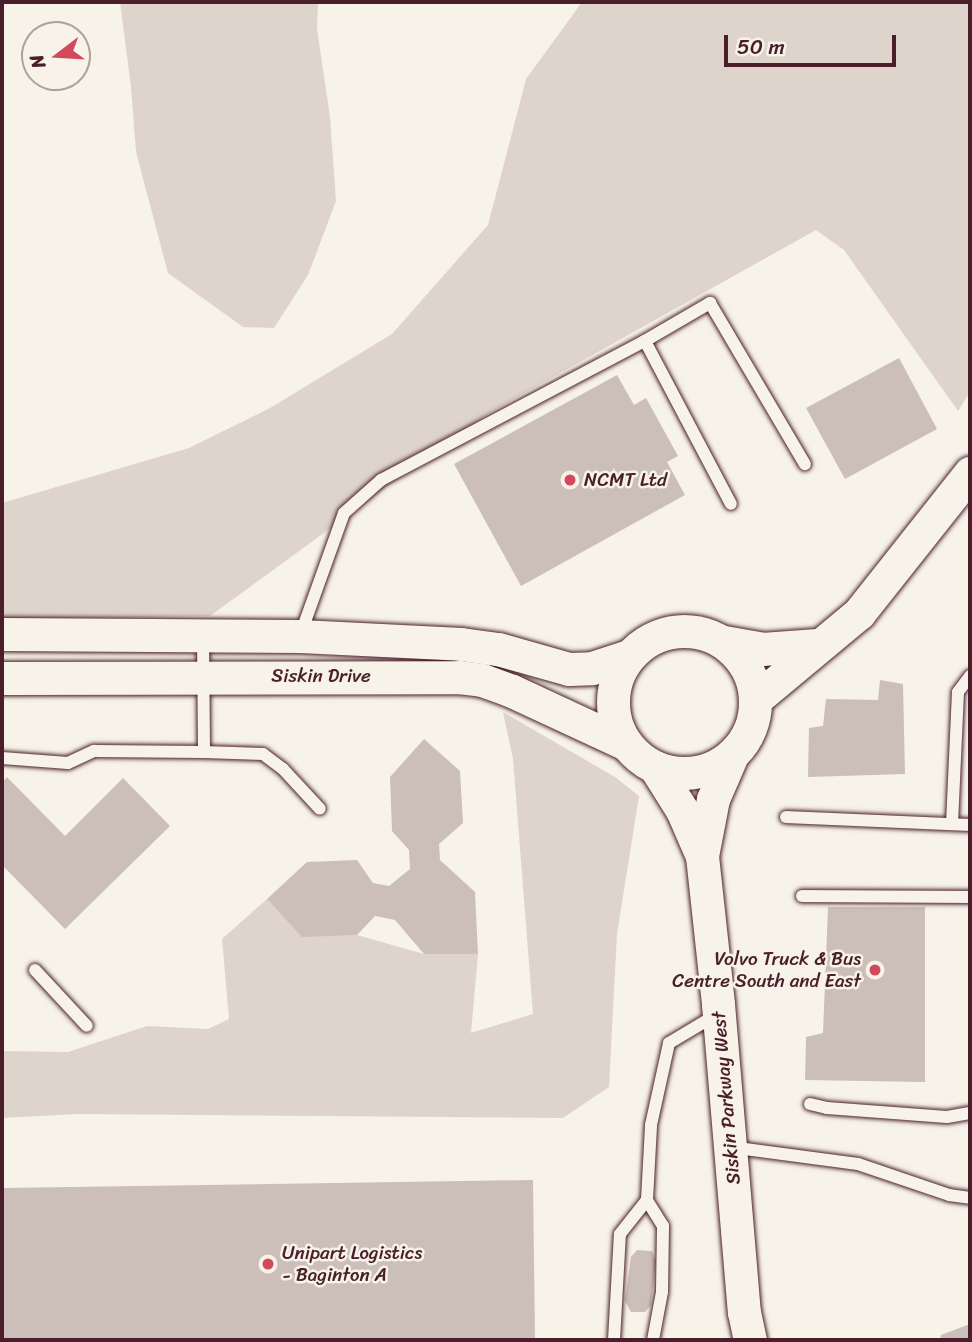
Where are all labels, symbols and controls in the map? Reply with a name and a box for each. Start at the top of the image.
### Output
north arrow [21,21,91,91]
scale bar [727,21,898,65]
text: 50 m [737,28,785,66]
text: N [20,51,55,73]
place label: NCMT Ltd [584,469,667,491]
marker: NCMT Ltd [562,472,578,488]
street label: Siskin Drive [271,665,371,687]
place label: Volvo Truck & Bus Centre South and East [672,948,861,992]
marker: Volvo Truck & Bus Centre South and East [867,962,883,978]
street label: Siskin Parkway West [707,1010,745,1186]
place label: Unipart Logistics - Baginton A [282,1242,424,1286]
marker: Unipart Logistics - Baginton A [260,1256,276,1272]

